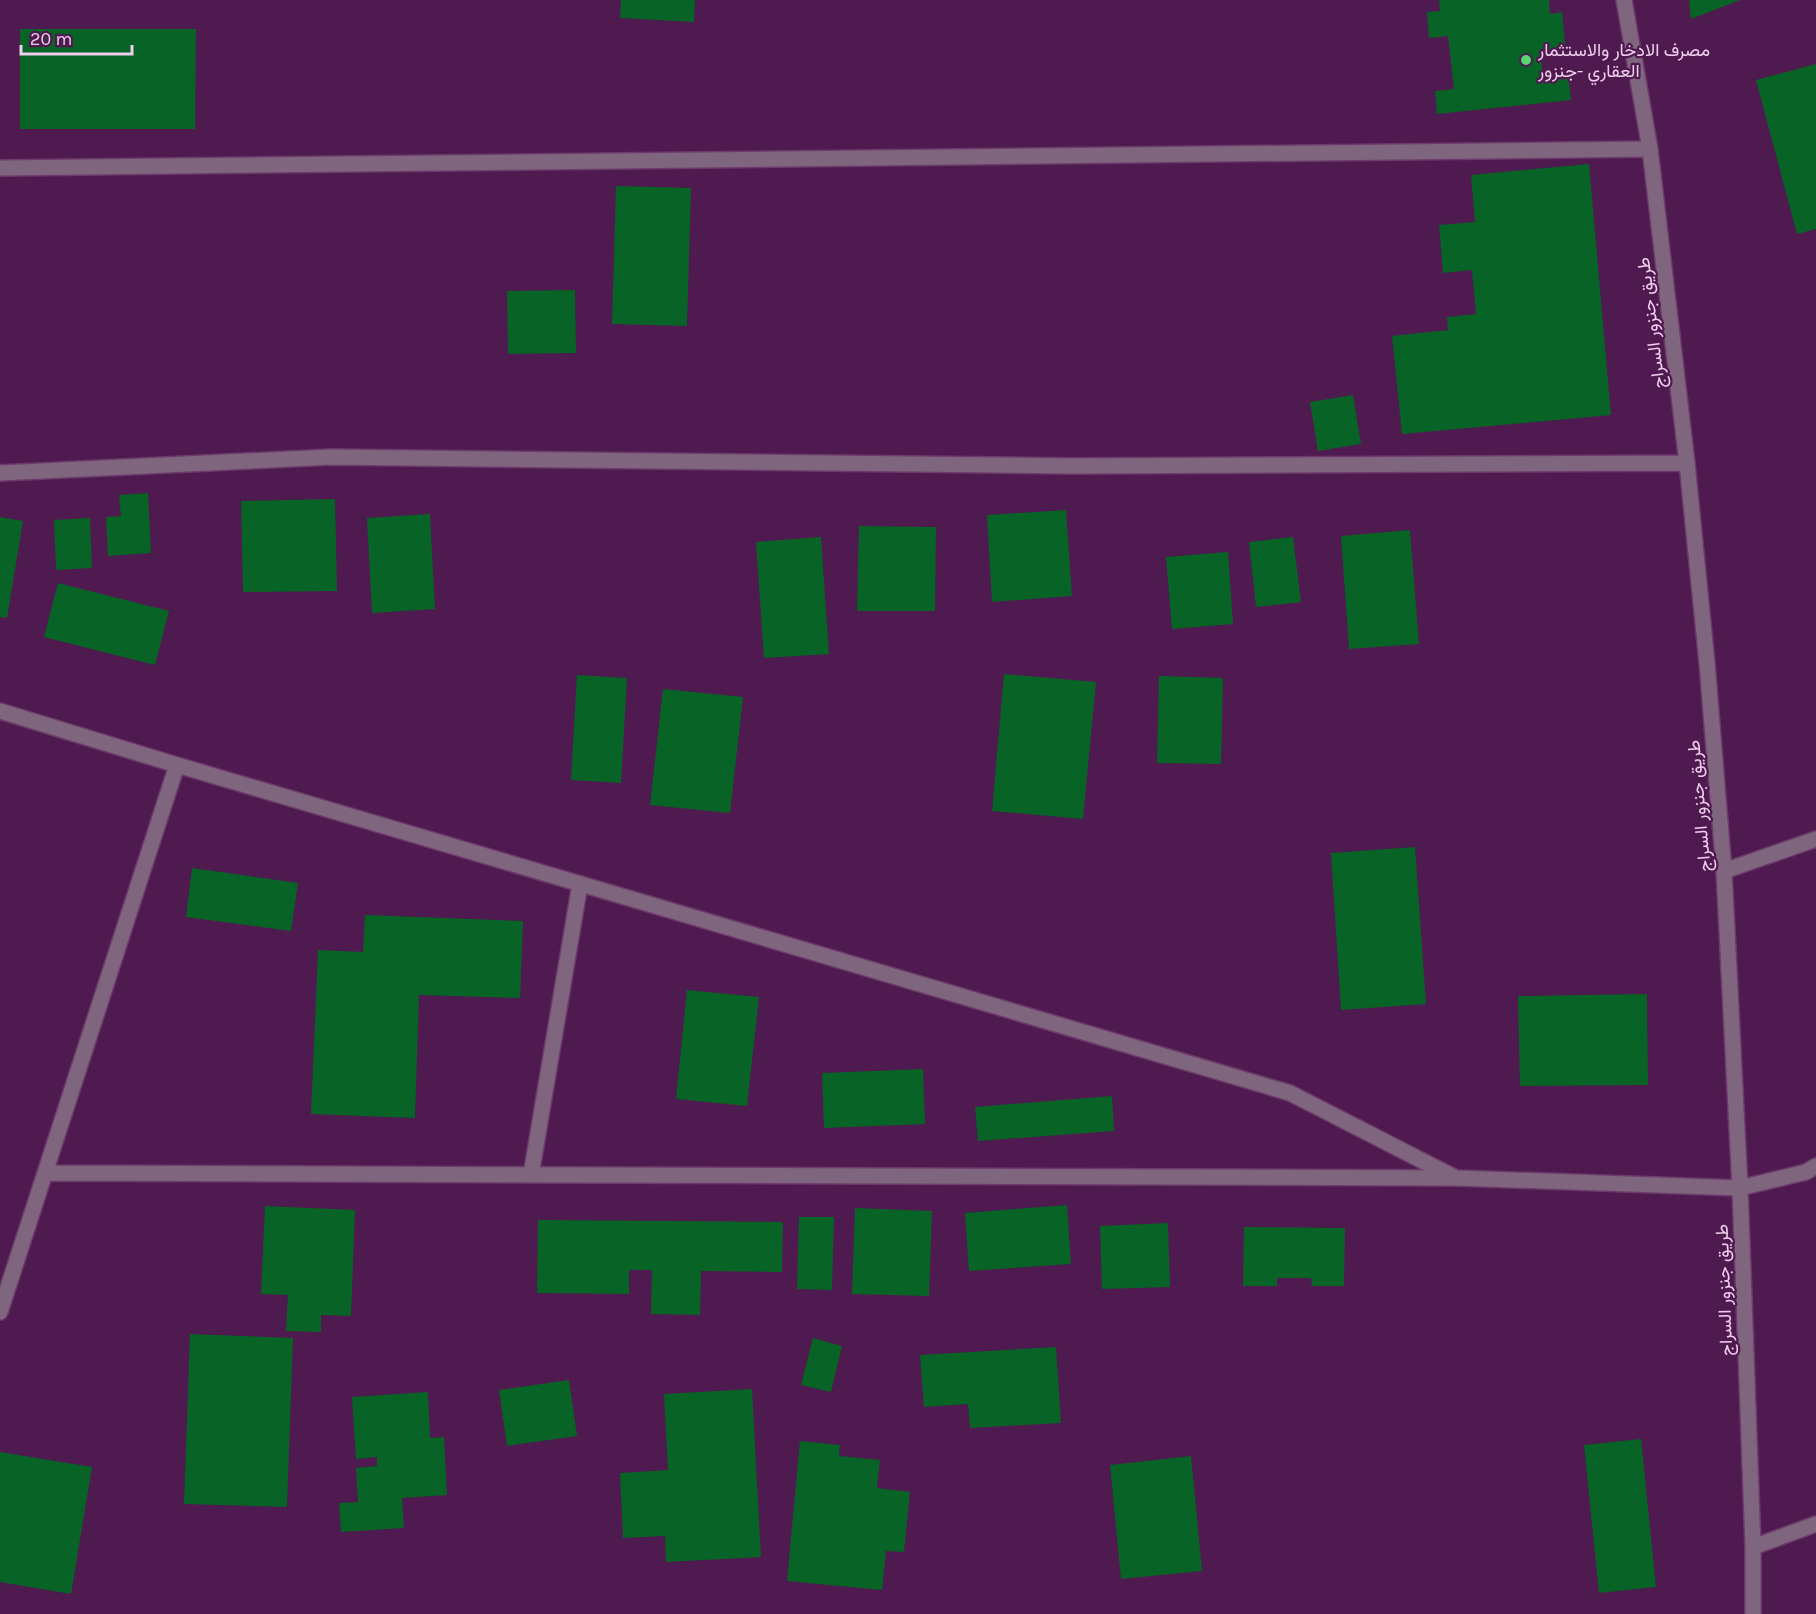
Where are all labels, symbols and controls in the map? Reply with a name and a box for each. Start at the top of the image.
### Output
scale bar [21,18,132,56]
text: 20 m [30,28,72,50]
place label: مصرف الادخار والاستثمار العقاري -جنزور [1537,39,1710,86]
marker: مصرف الادخار والاستثمار العقاري -جنزور [1519,53,1533,67]
street label: طريق جنزور السراج [1632,256,1671,390]
street label: طريق جنزور السراج [1682,739,1717,873]
street label: طريق جنزور السراج [1711,1224,1738,1356]

